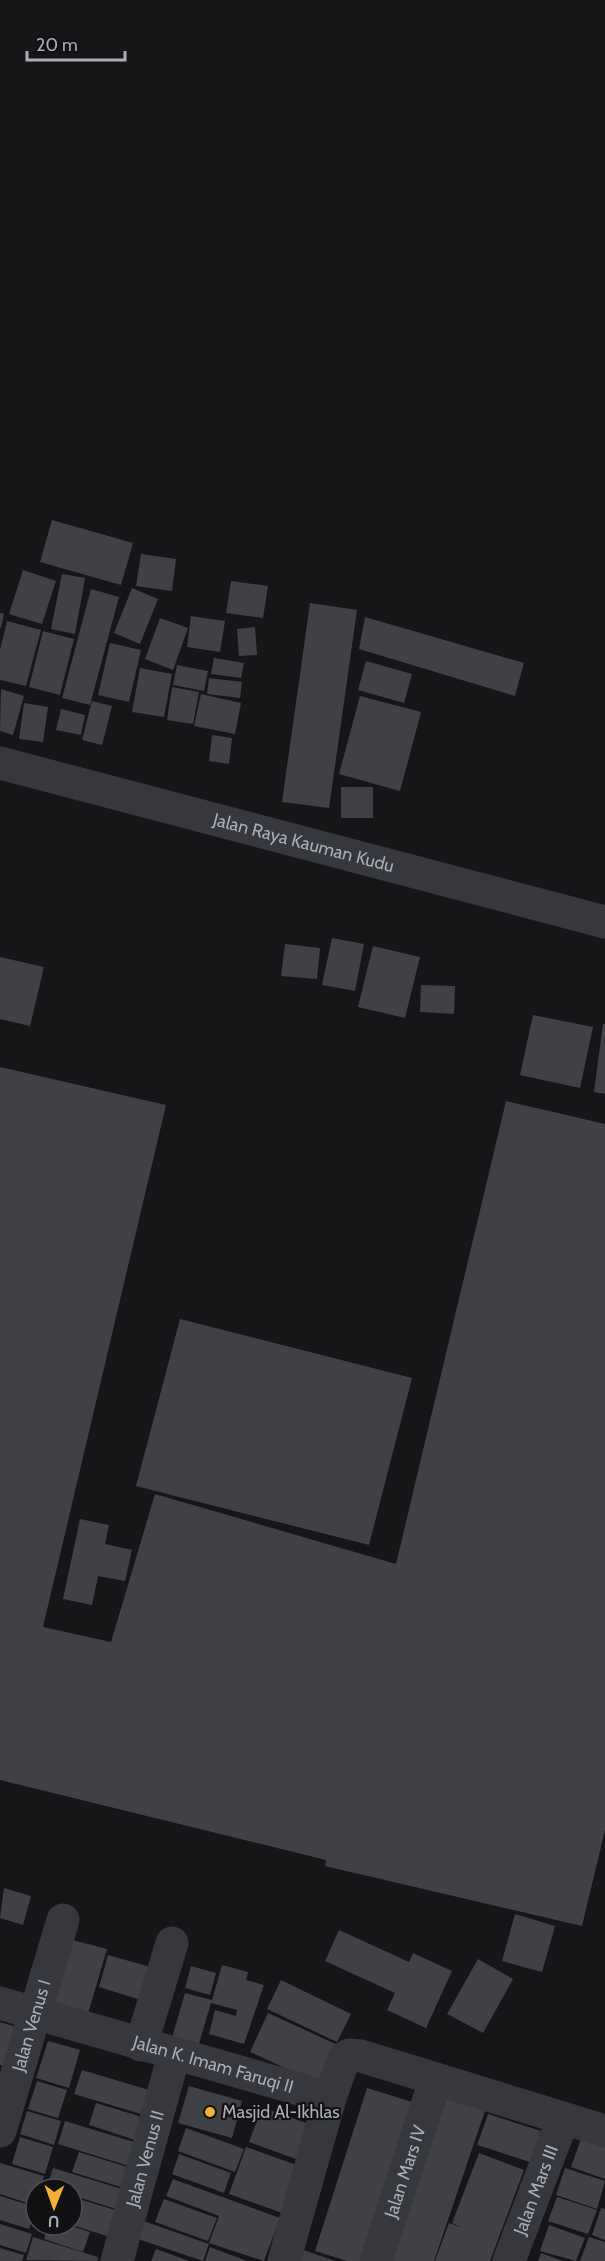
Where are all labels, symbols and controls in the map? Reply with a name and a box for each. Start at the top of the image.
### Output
scale bar [27,24,124,62]
text: 20 m [36,34,78,56]
street label: Jalan Raya Kauman Kudu [210,808,397,877]
street label: Jalan Venus I [7,1977,56,2075]
street label: Jalan K. Imam Faruqi II [130,2031,296,2098]
place label: Masjid Al-Ikhlas [222,2101,340,2123]
marker: Masjid Al-Ikhlas [203,2105,217,2119]
street label: Jalan Venus II [121,2108,169,2211]
street label: Jalan Mars IV [380,2123,431,2222]
street label: Jalan Mars III [509,2142,563,2239]
north arrow [24,2177,84,2237]
text: U [48,2212,60,2231]

